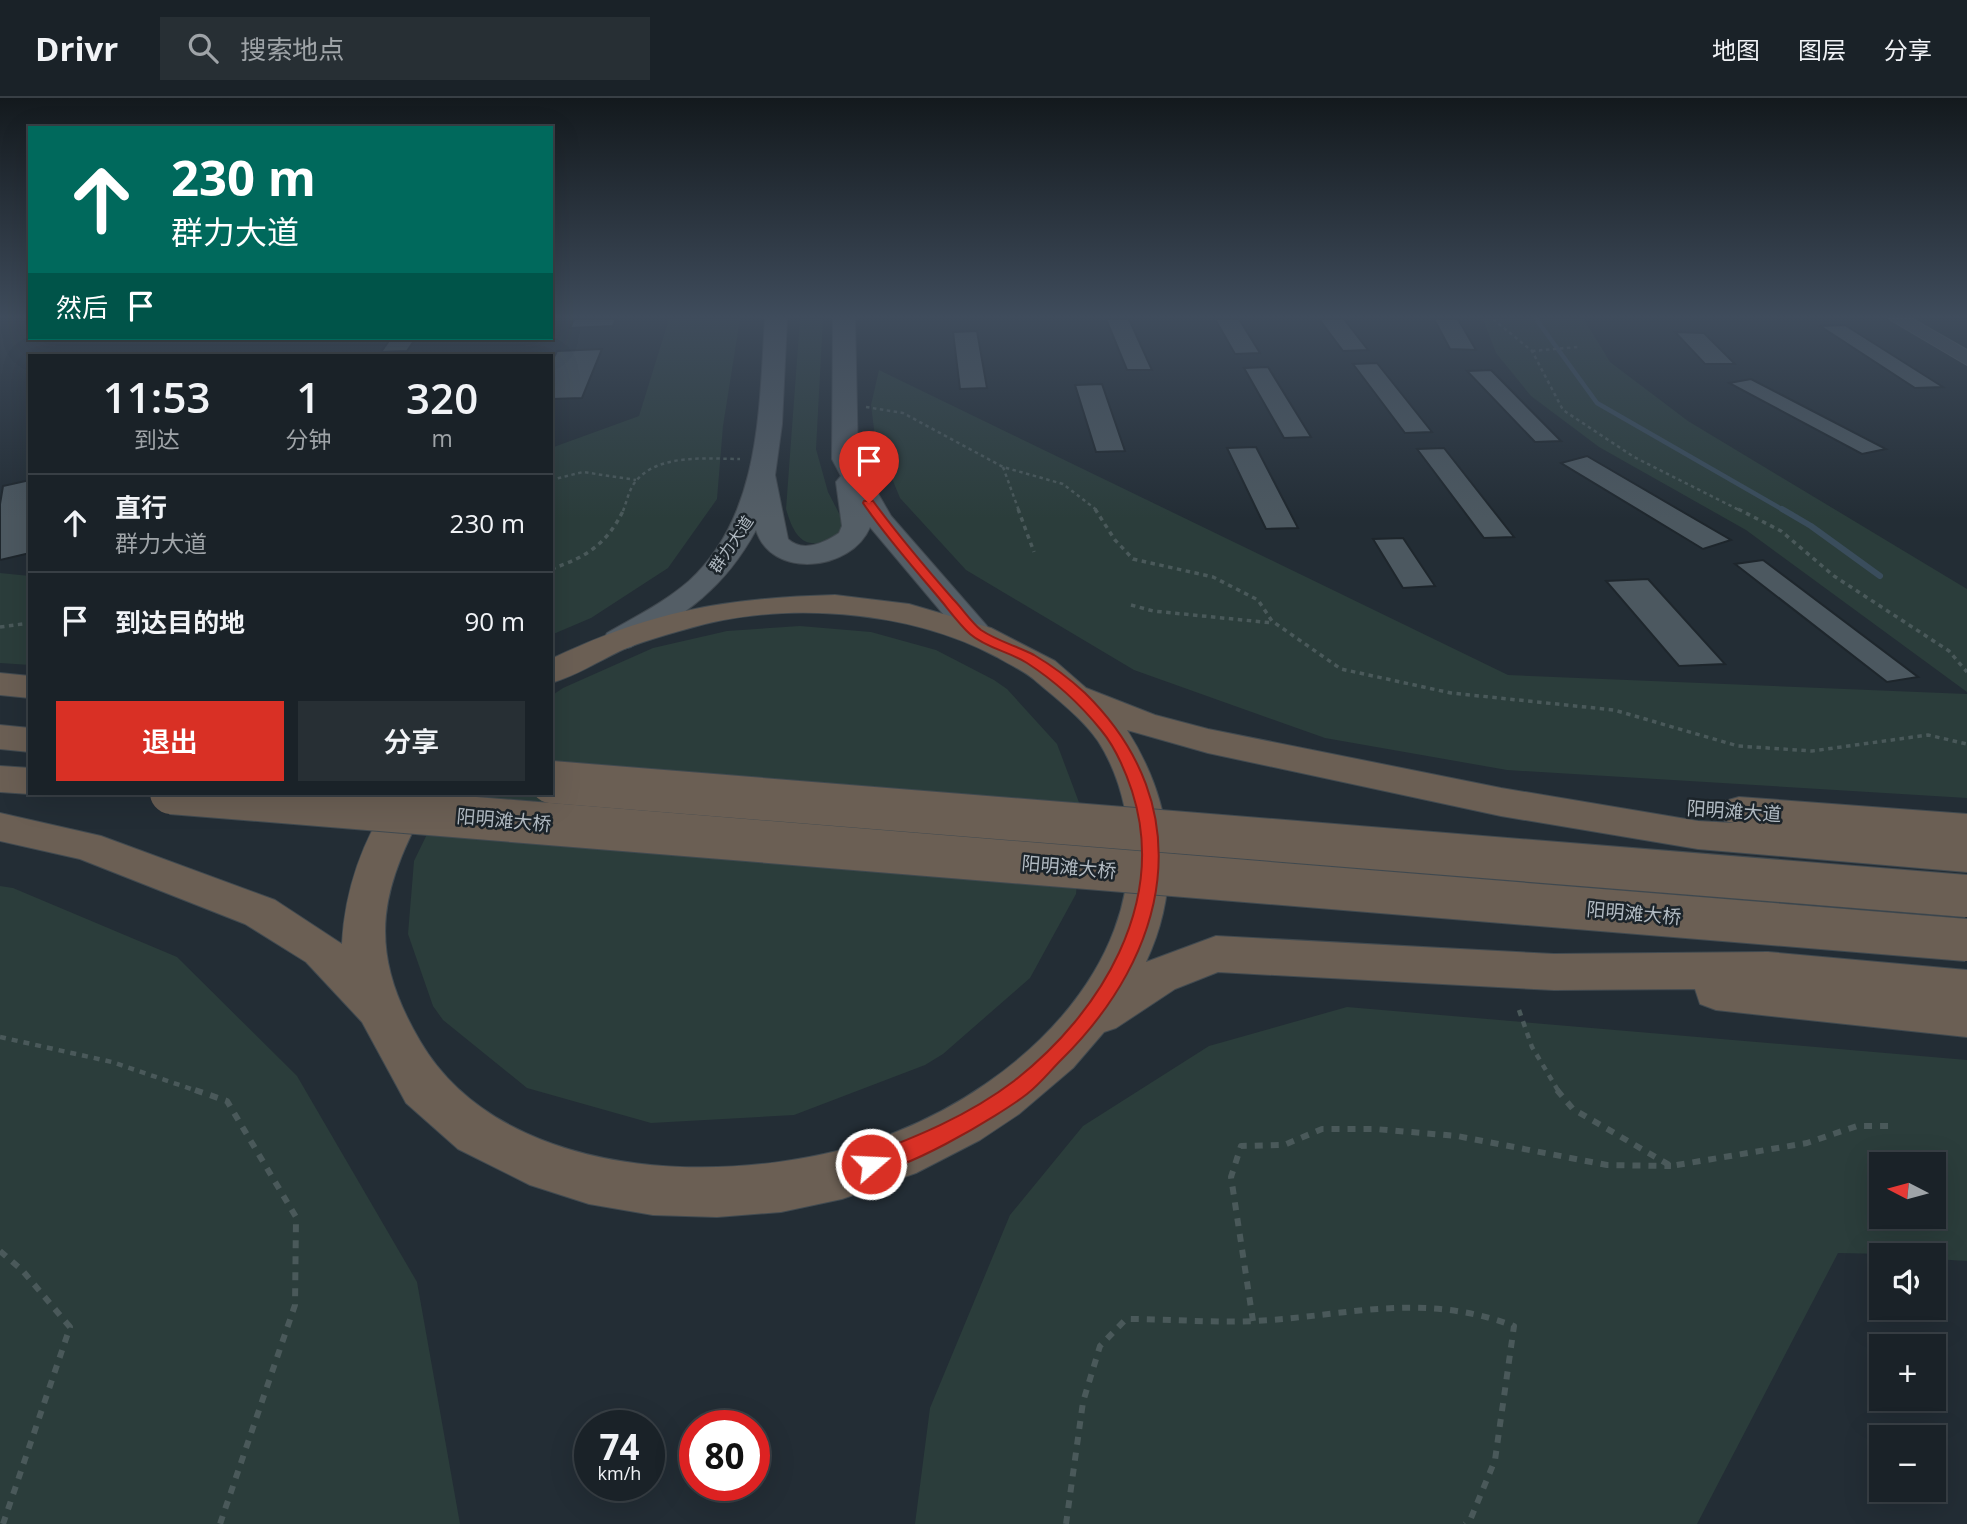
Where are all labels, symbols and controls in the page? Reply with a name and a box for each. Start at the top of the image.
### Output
search box [160,17,650,80]
text: Drivr [35,26,118,71]
icon: search [184,29,222,67]
text: 搜索地点 [240,31,344,67]
text: 地图 [1712,33,1760,66]
text: 图层 [1798,33,1846,66]
text: 分享 [1884,33,1932,66]
text: 230 m [171,144,316,210]
icon: ahead [56,154,147,245]
text: 群力大道 [171,210,299,253]
icon: arrive [122,287,160,325]
text: 然后 [56,289,108,325]
text: 11:53 [103,368,210,425]
text: 1 [296,368,320,425]
text: 320 [406,369,478,426]
text: m [431,422,453,454]
text: 到达 [134,423,180,455]
text: 分钟 [285,423,331,455]
pin [839,431,899,503]
icon: arrive [850,442,888,480]
text: 直行 [115,489,167,525]
icon: ahead [56,504,94,542]
text: 230 m [450,505,525,541]
street label: 群力大道 [704,511,758,577]
text: 群力大道 [115,527,207,559]
icon: arrive [56,602,94,640]
text: 90 m [464,603,525,639]
text: 到达目的地 [115,604,245,640]
button: 退出 [56,701,284,781]
button: 分享 [298,701,525,781]
street label: 阳明滩大道 [1686,795,1782,827]
street label: 阳明滩大桥 [456,803,552,837]
street label: 阳明滩大桥 [1021,850,1117,884]
street label: 阳明滩大桥 [1586,896,1682,930]
position arrow [834,1127,908,1201]
north arrow [1869,1152,1946,1228]
map controls [1869,1152,1946,1502]
button: sound [1869,1243,1946,1320]
button: + [1869,1334,1946,1411]
speed limit sign: 80 [679,1410,770,1501]
text: 74 [599,1423,640,1470]
button: − [1869,1425,1946,1502]
text: km/h [598,1461,641,1485]

